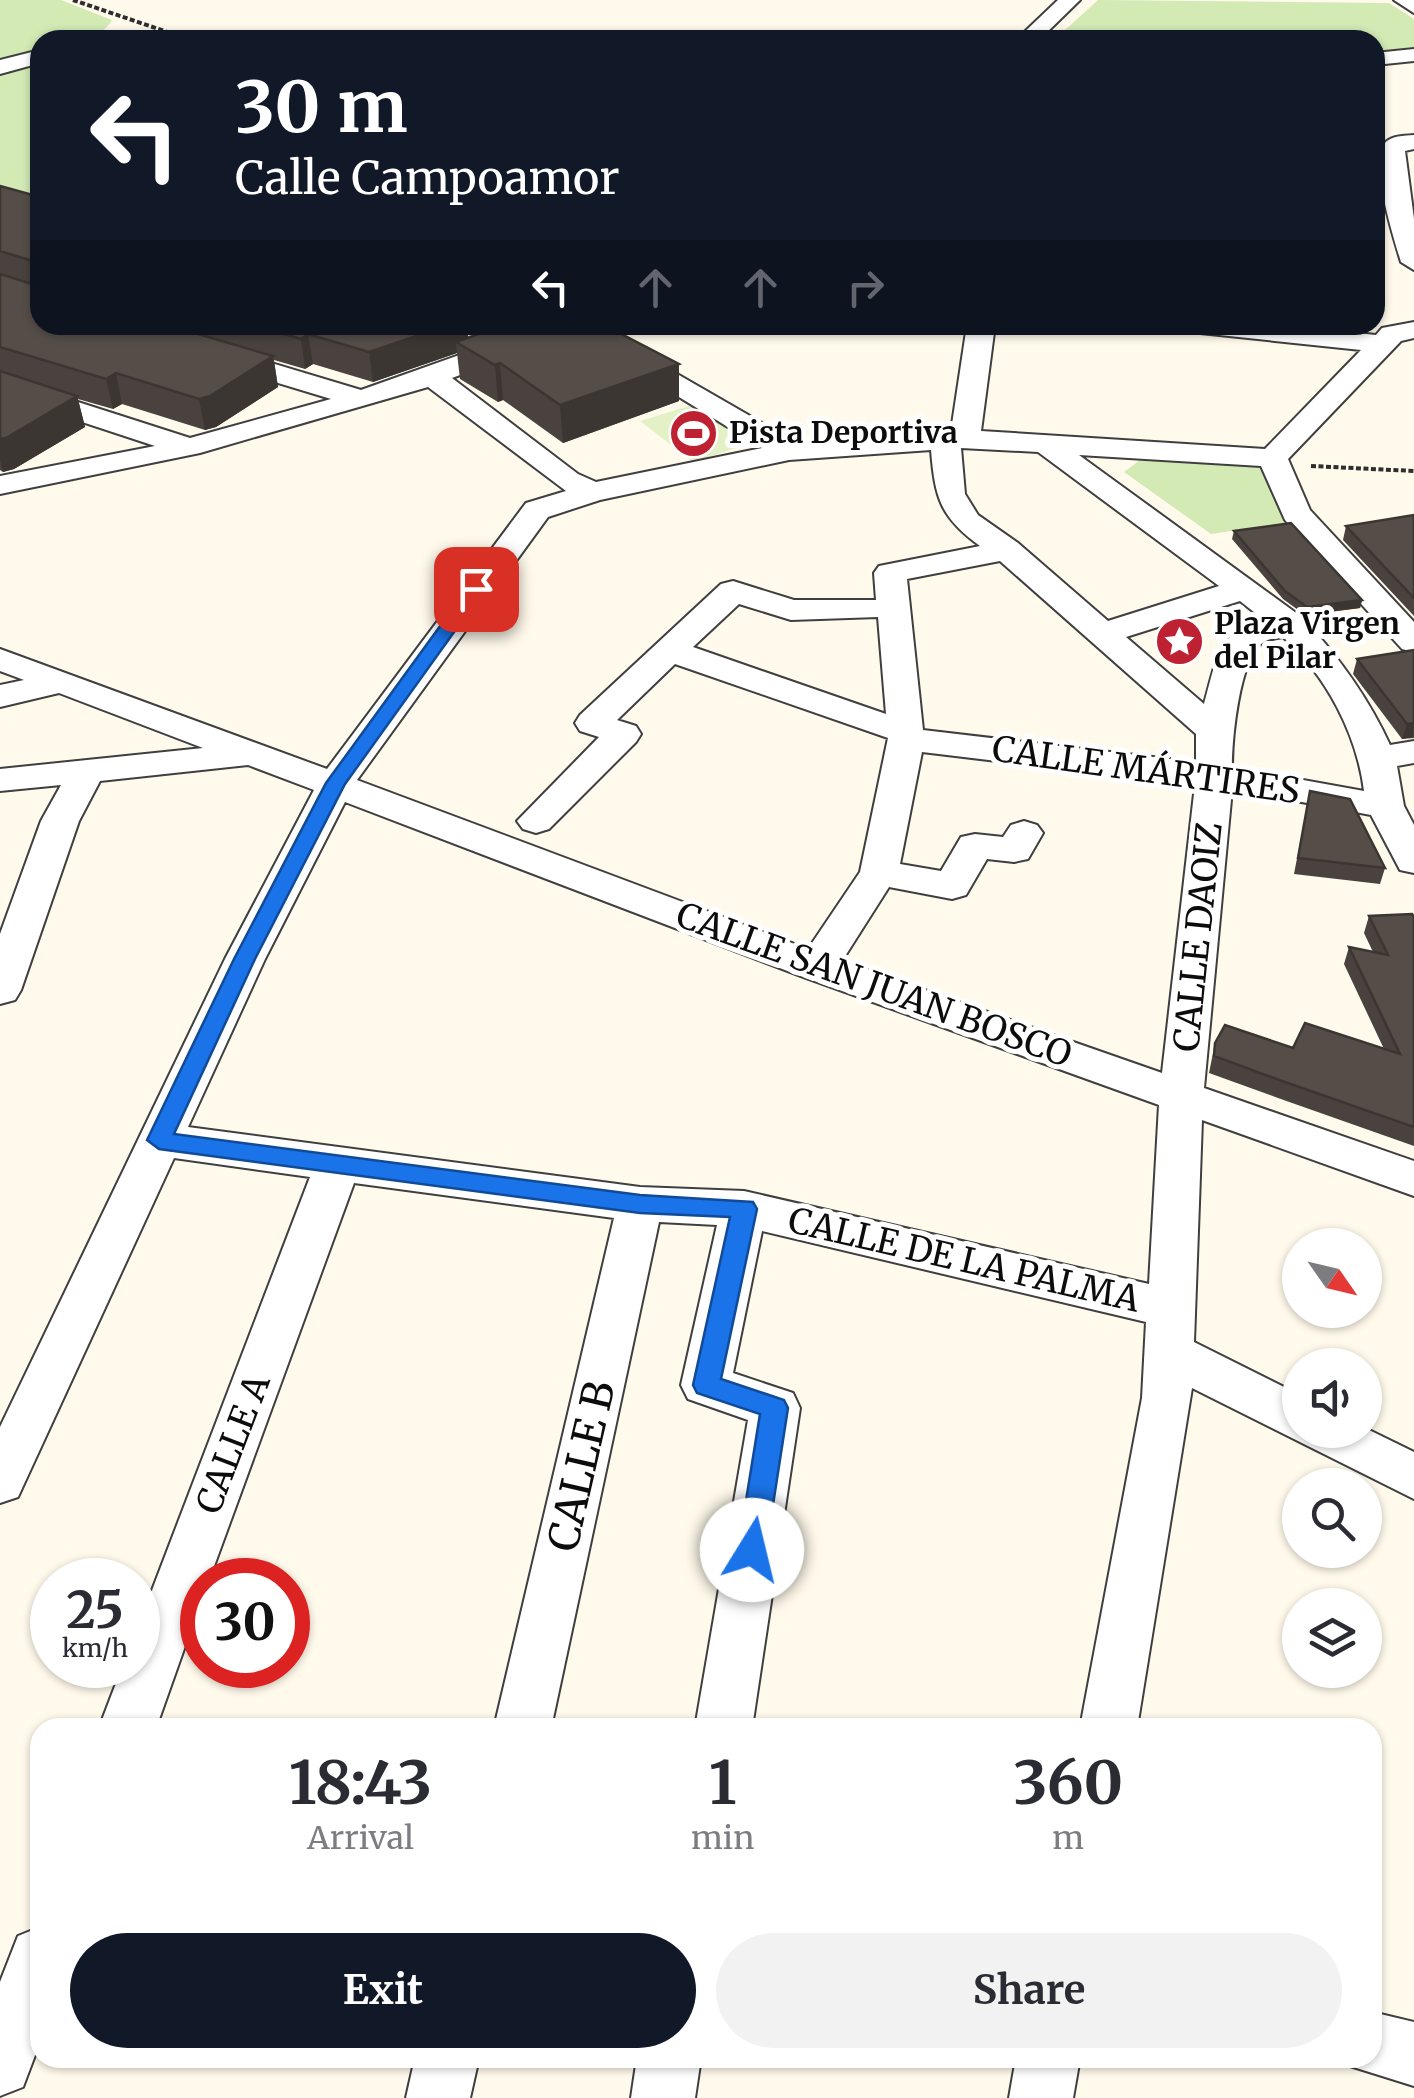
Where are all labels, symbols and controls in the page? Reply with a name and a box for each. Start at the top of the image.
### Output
text: 30 m [235,63,408,151]
icon: left [70,70,200,200]
text: Calle Campoamor [235,150,619,206]
icon: left [523,260,578,315]
icon: ahead [628,260,683,315]
icon: ahead [733,260,788,315]
icon: right [838,260,893,315]
sports icon: Pista Deportiva [668,407,720,459]
place label: Pista Deportiva [729,413,958,451]
pin [434,547,519,632]
icon: arrive [449,562,504,617]
place label: Plaza Virgen del Pilar [1214,604,1400,676]
place icon: Plaza Virgen del Pilar [1153,615,1205,667]
street label: CALLE MÁRTIRES [989,726,1303,813]
street label: CALLE DAOIZ [1164,820,1232,1054]
street label: CALLE SAN JUAN BOSCO [670,893,1078,1077]
street label: CALLE DE LA PALMA [784,1198,1144,1322]
north arrow [1282,1228,1382,1328]
map controls [1282,1228,1382,1688]
button: sound [1282,1348,1382,1448]
street label: CALLE A [186,1368,280,1520]
street label: CALLE B [536,1376,626,1556]
button: search [1282,1468,1382,1568]
position arrow [700,1498,804,1602]
speed limit sign: 30 [180,1558,310,1688]
text: 25 [66,1579,124,1642]
button: layers [1282,1588,1382,1688]
text: km/h [62,1632,128,1664]
text: 18:43 [289,1745,432,1820]
text: 1 [709,1745,737,1820]
text: 360 [1013,1745,1123,1820]
text: Arrival [307,1818,414,1858]
text: min [691,1818,754,1858]
text: m [1052,1818,1084,1858]
button: Exit [70,1933,696,2048]
button: Share [716,1933,1342,2048]

